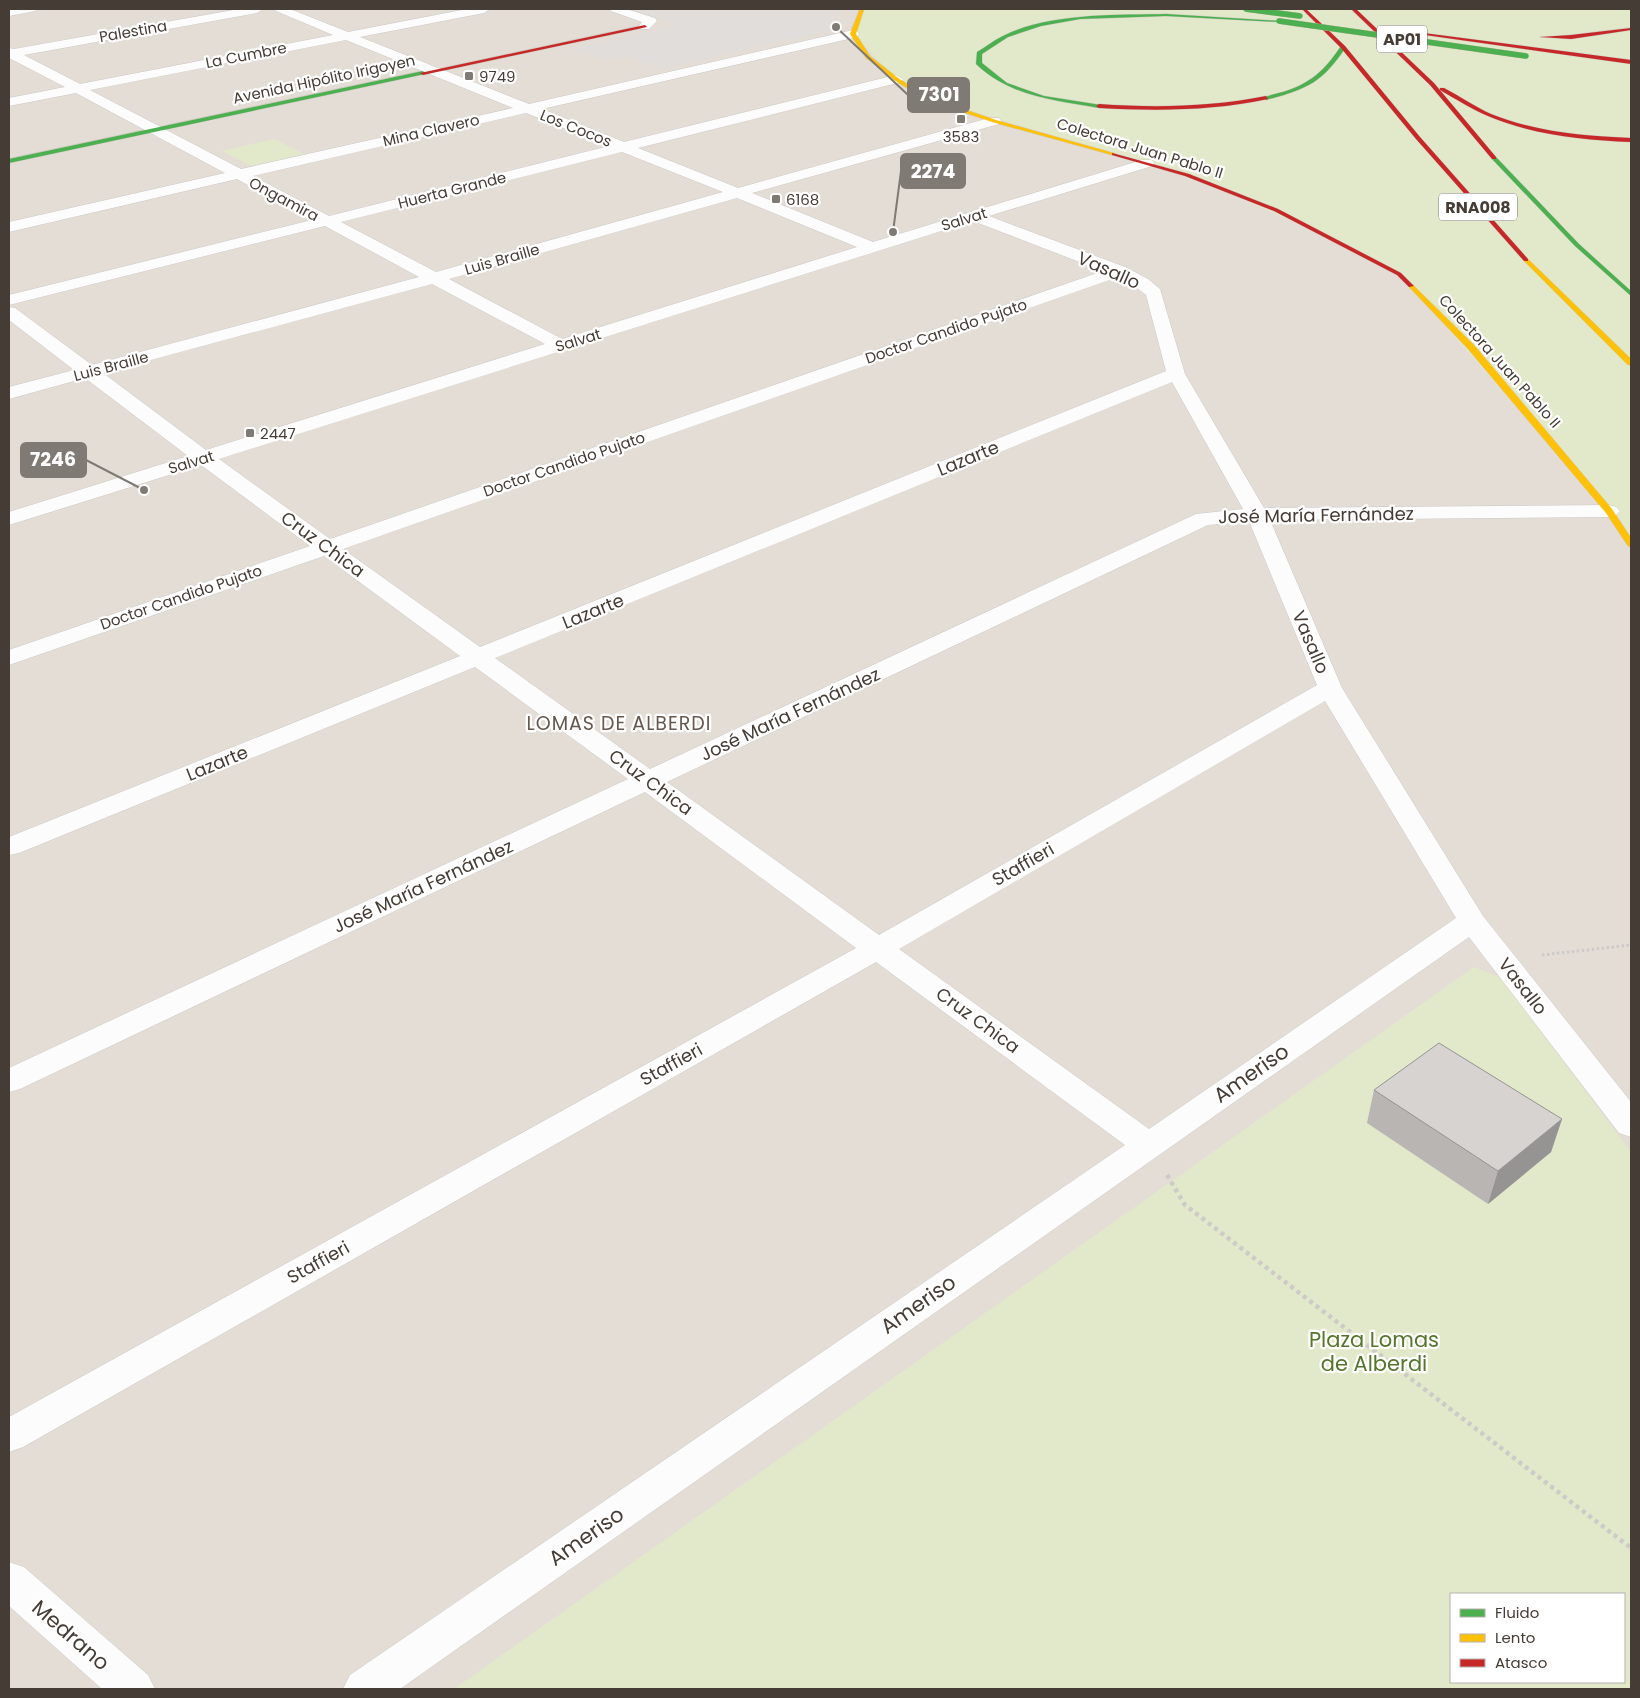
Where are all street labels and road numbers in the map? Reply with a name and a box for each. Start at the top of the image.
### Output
street label: Palestina [97,15,169,47]
road number: AP01 [1377,26,1427,52]
street label: La Cumbre [204,37,288,73]
street label: Avenida Hipólito Irigoyen [231,49,417,109]
street label: Los Cocos [537,104,615,152]
street label: Mina Clavero [381,109,481,151]
street label: Colectora Juan Pablo II [1054,113,1226,183]
street label: Huerta Grande [396,166,508,214]
street label: Ongamira [245,172,323,226]
road number: RNA008 [1439,193,1517,220]
street label: Salvat [939,202,989,236]
street label: Luis Braille [462,238,542,280]
street label: Vasallo [1074,245,1144,295]
street label: Colectora Juan Pablo II [1434,290,1566,432]
street label: Doctor Candido Pujato [862,293,1030,369]
street label: Salvat [553,323,603,357]
street label: Luis Braille [71,346,151,386]
street label: Doctor Candido Pujato [480,426,648,502]
street label: Lazarte [933,434,1003,482]
street label: Salvat [166,445,216,479]
street label: José María Fernández [1218,501,1414,529]
street label: Cruz Chica [276,505,370,583]
street label: Doctor Candido Pujato [97,559,265,635]
street label: Lazarte [558,587,628,635]
street label: Vasallo [1287,607,1335,677]
street label: José María Fernández [696,661,884,767]
street label: Lazarte [182,739,252,787]
street label: Cruz Chica [604,743,698,821]
street label: José María Fernández [329,833,517,939]
street label: Staffieri [987,836,1059,892]
street label: Vasallo [1493,952,1553,1020]
street label: Cruz Chica [931,981,1025,1059]
street label: Ameriso [1207,1036,1295,1110]
street label: Staffieri [635,1037,707,1091]
street label: Staffieri [282,1235,354,1289]
street label: Ameriso [874,1267,962,1341]
street label: Ameriso [542,1499,630,1573]
street label: Medrano [26,1593,116,1677]

